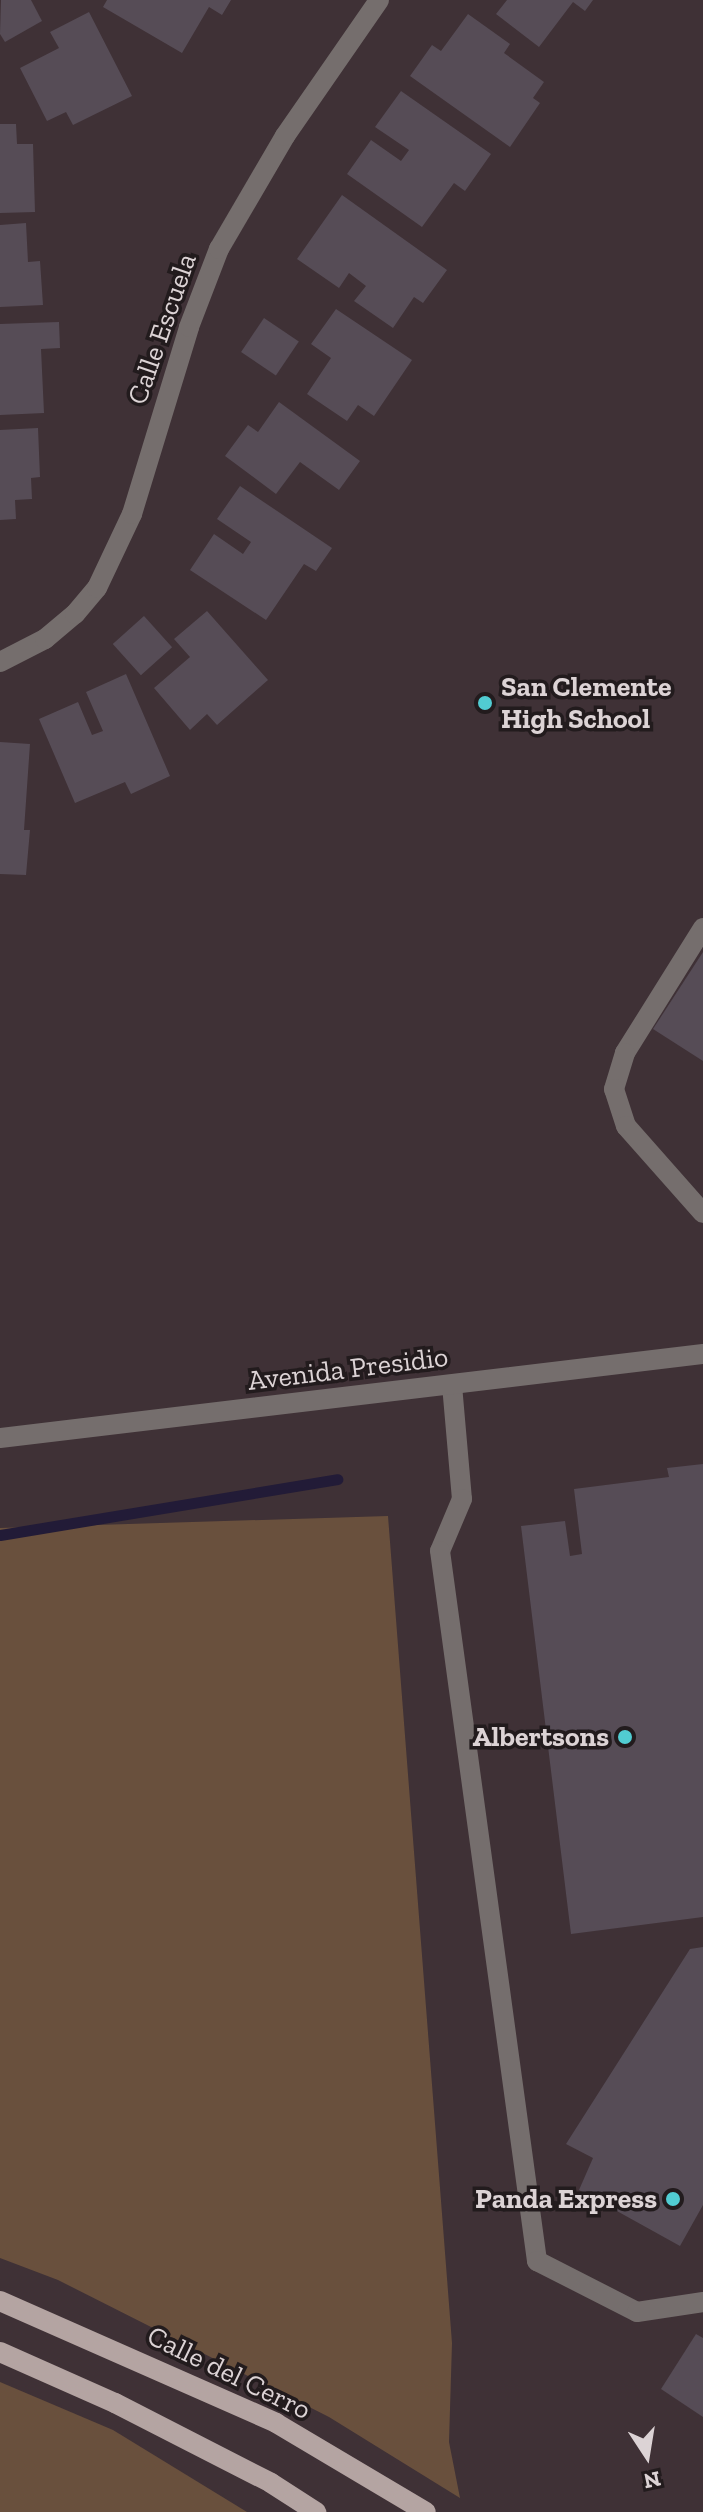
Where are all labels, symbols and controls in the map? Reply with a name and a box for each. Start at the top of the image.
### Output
street label: Calle Escuela [120,249,204,409]
place label: San Clemente High School [501,670,671,736]
marker: San Clemente High School [476,694,494,712]
street label: Avenida Presidio [246,1340,450,1398]
place label: Albertsons [472,1720,609,1754]
marker: Albertsons [616,1728,634,1746]
place label: Panda Express [475,2182,657,2216]
marker: Panda Express [664,2190,682,2208]
street label: Calle del Cerro [142,2319,316,2427]
north arrow [607,2416,687,2496]
text: N [641,2465,663,2495]

